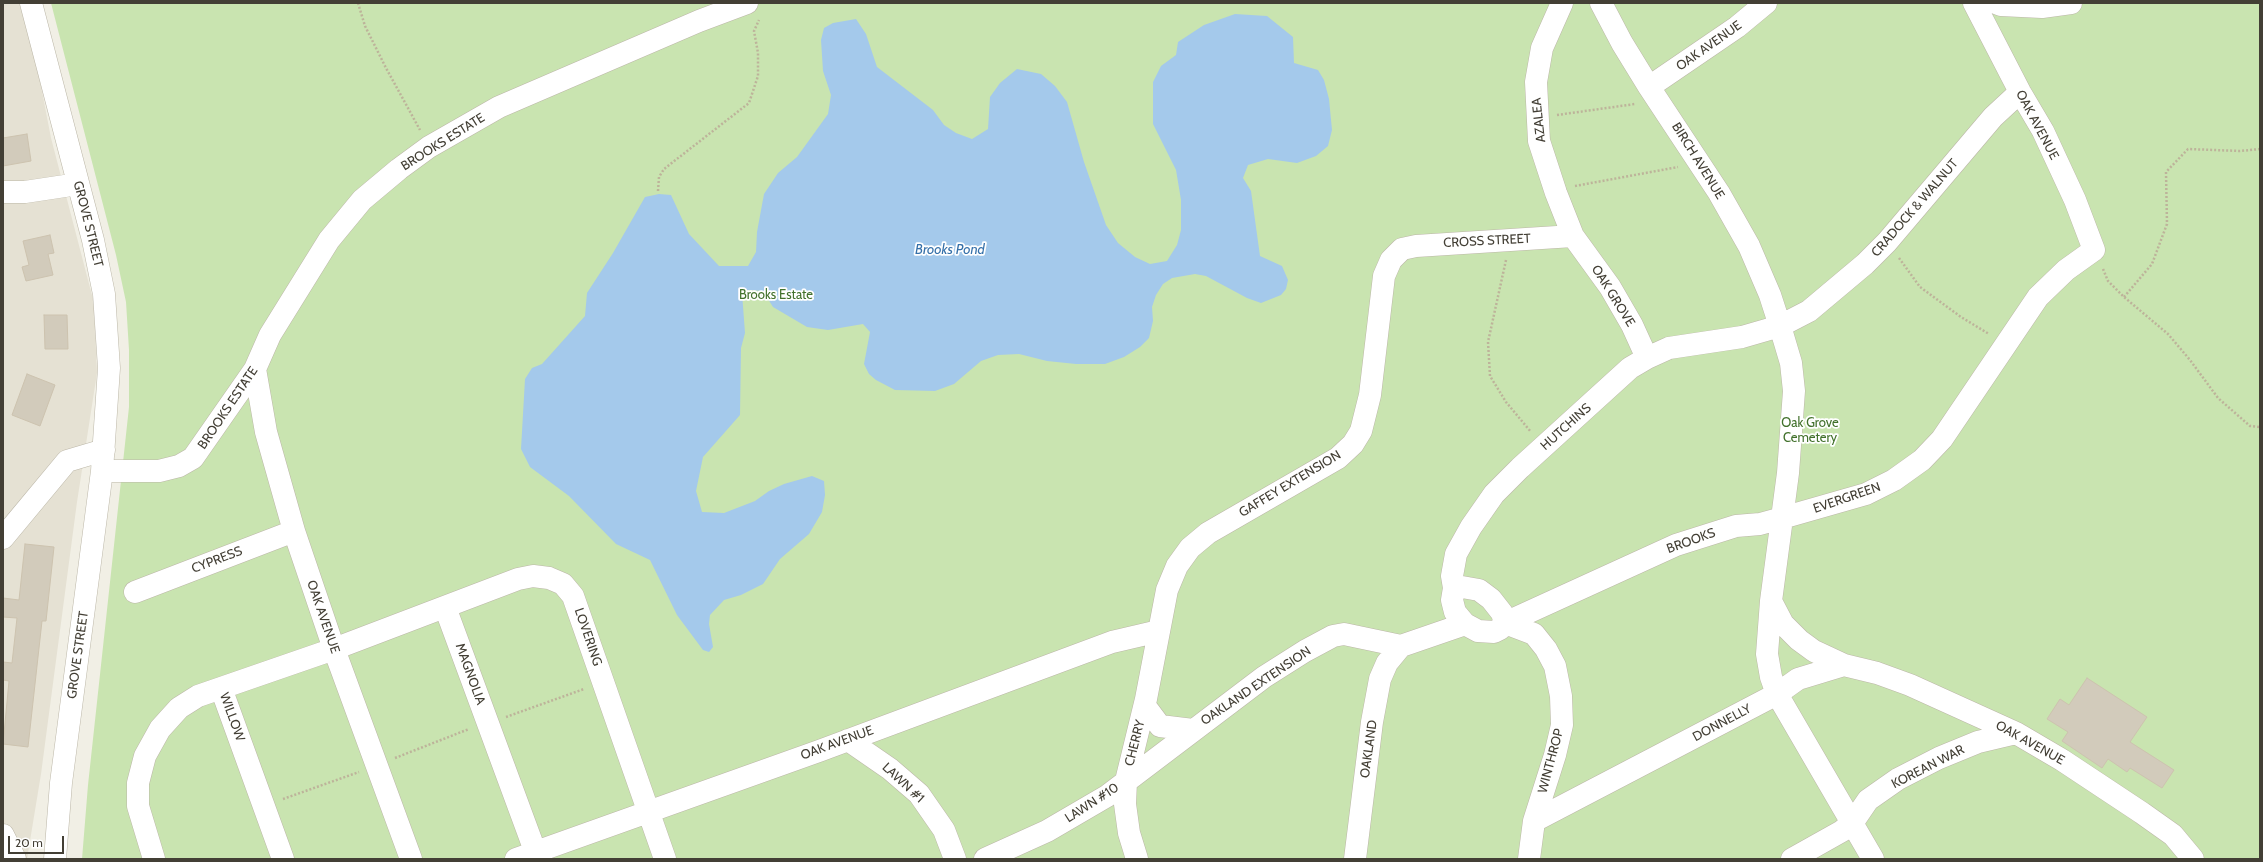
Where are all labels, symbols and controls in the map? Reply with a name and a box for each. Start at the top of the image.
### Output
street label: OAK AVENUE [1673,18,1745,74]
street label: OAK AVENUE [2012,88,2062,162]
street label: AZALEA [1529,97,1549,143]
street label: BROOKS ESTATE [398,110,488,174]
street label: BIRCH AVENUE [1668,120,1728,202]
street label: CRADOCK & WALNUT [1868,156,1962,260]
street label: GROVE STREET [70,179,106,269]
street label: CROSS STREET [1443,231,1531,251]
water label: Brooks Pond [915,242,985,258]
street label: OAK GROVE [1588,262,1638,330]
park label: Brooks Estate [739,287,813,303]
street label: BROOKS ESTATE [195,364,261,452]
street label: HUTCHINS [1538,400,1594,454]
park label: Oak Grove Cemetery [1781,415,1839,446]
street label: GAFFEY EXTENSION [1236,447,1344,521]
street label: EVERGREEN [1811,479,1883,517]
street label: BROOKS [1665,525,1717,557]
street label: CYPRESS [189,543,245,577]
street label: OAK AVENUE [303,578,343,656]
street label: LOVERING [571,606,605,668]
street label: GROVE STREET [64,610,92,700]
street label: MAGNOLIA [452,641,488,707]
street label: OAKLAND EXTENSION [1198,643,1314,729]
street label: WILLOW [216,691,248,743]
street label: DONNELLY [1690,701,1754,745]
street label: CHERRY [1122,718,1148,768]
street label: OAK AVENUE [1993,718,2067,768]
street label: OAKLAND [1357,719,1381,779]
street label: OAK AVENUE [798,723,876,763]
street label: WINTHROP [1535,727,1567,795]
street label: KOREAN WAR [1889,742,1967,792]
street label: LAWN #1 [879,760,927,806]
street label: LAWN #10 [1062,780,1122,826]
scale bar [10,828,66,854]
text: 20 m [15,835,43,850]

